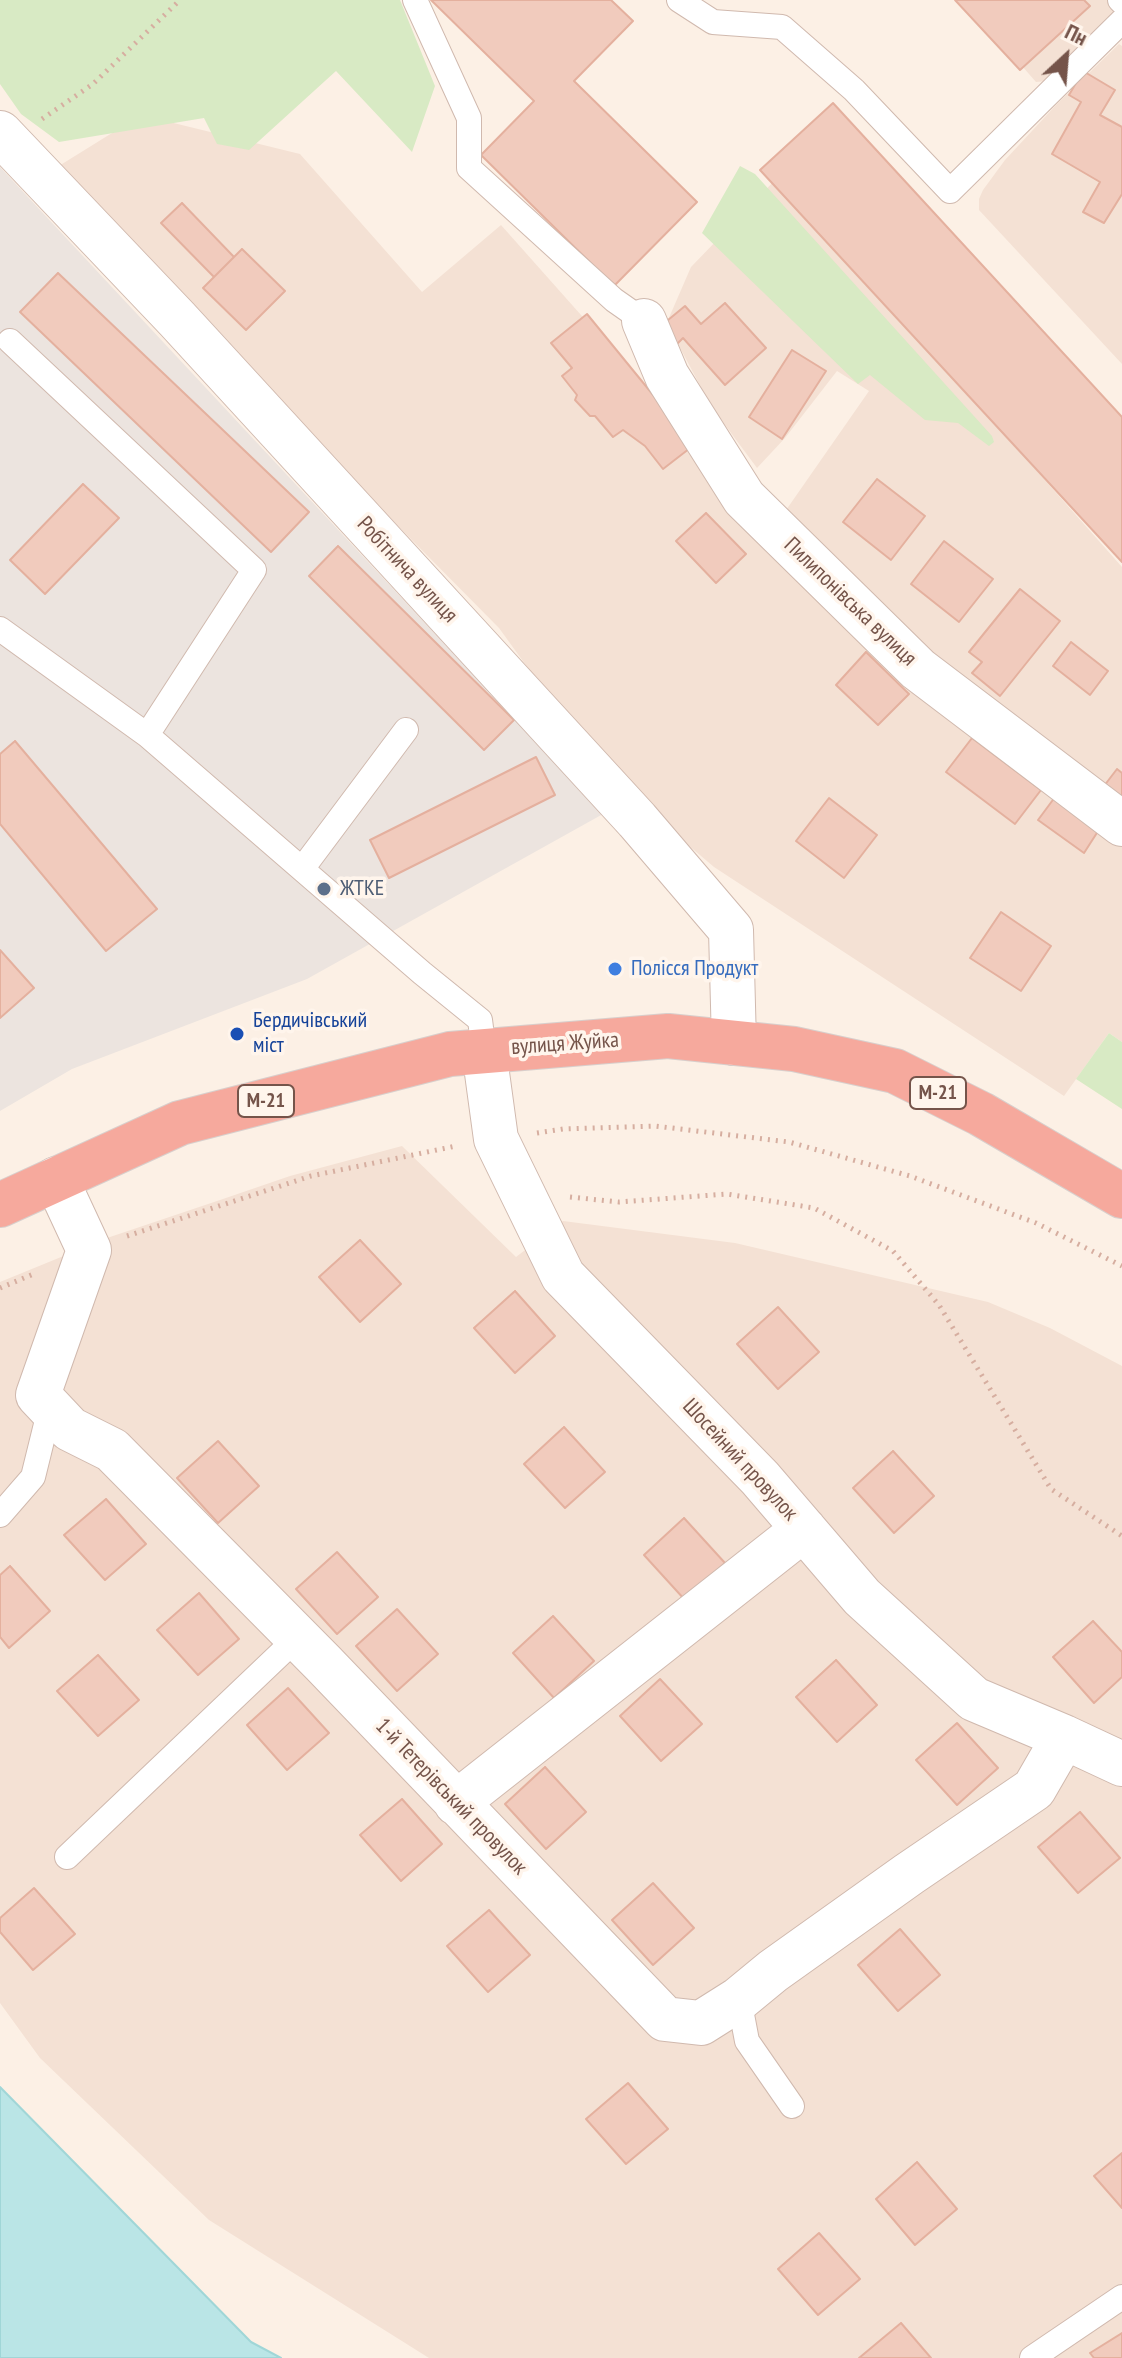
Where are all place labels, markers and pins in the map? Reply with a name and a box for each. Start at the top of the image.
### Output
place label: ЖТКЕ [340,876,384,902]
marker: ЖТКЕ [315,880,333,898]
place label: Полісся Продукт [631,956,758,982]
marker: Полісся Продукт [606,960,624,978]
place label: Бердичівський міст [253,1008,367,1060]
marker: Бердичівський міст [228,1025,246,1043]

